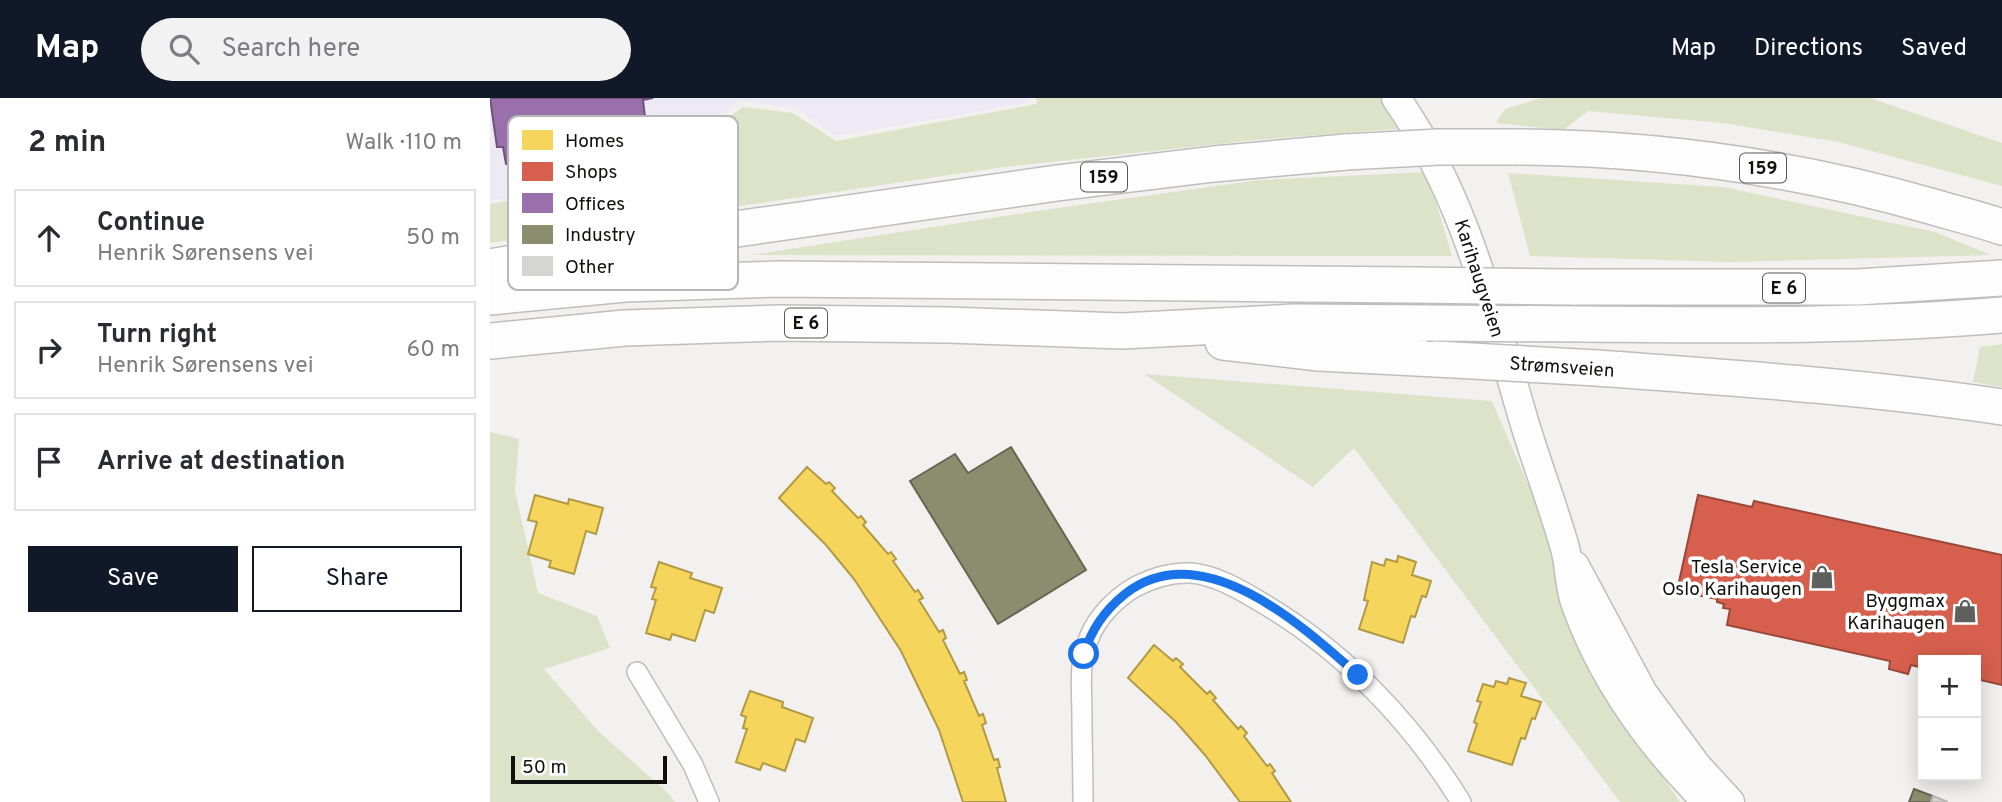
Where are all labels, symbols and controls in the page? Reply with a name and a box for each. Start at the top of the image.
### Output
search box [141,18,631,81]
text: Map [35,28,99,70]
icon: search [165,30,203,68]
text: Search here [221,33,360,66]
text: Map [1671,34,1716,64]
text: Directions [1754,34,1863,64]
text: Saved [1901,34,1967,64]
legend [508,116,738,290]
text: 2 min [28,125,106,162]
text: Walk · 110 m [345,129,462,158]
text: Homes [565,130,624,154]
road number: 159 [1740,154,1786,182]
text: Shops [565,161,617,185]
road number: 159 [1081,162,1127,192]
text: Offices [565,193,625,217]
text: Continue [97,207,205,240]
street label: Karihaugveien [1448,217,1508,341]
icon: ahead [30,219,68,257]
text: 50 m [406,224,460,253]
text: Industry [565,224,635,248]
text: Henrik Sørensens vei [97,240,313,269]
text: Other [565,256,615,280]
road number: E 6 [1763,274,1805,302]
road number: E 6 [785,308,827,338]
text: Turn right [97,319,217,352]
icon: right [30,331,68,369]
text: 60 m [407,336,460,365]
text: Henrik Sørensens vei [97,352,313,381]
street label: Strømsveien [1508,352,1615,384]
icon: arrive [30,443,68,481]
text: Arrive at destination [97,446,345,479]
button: Save [28,546,238,612]
button: Share [252,546,462,612]
place label: Tesla Service Oslo Karihaugen [1662,556,1802,602]
shop icon: Tesla Service Oslo Karihaugen [1808,563,1836,591]
place label: Byggmax Karihaugen [1847,590,1945,636]
shop icon: Byggmax Karihaugen [1951,597,1979,625]
route start [1068,638,1099,669]
map controls [1918,655,1981,781]
button: + [1918,655,1981,718]
route end [1342,659,1373,690]
button: − [1918,718,1981,781]
scale bar [511,753,667,785]
text: 50 m [522,756,567,780]

